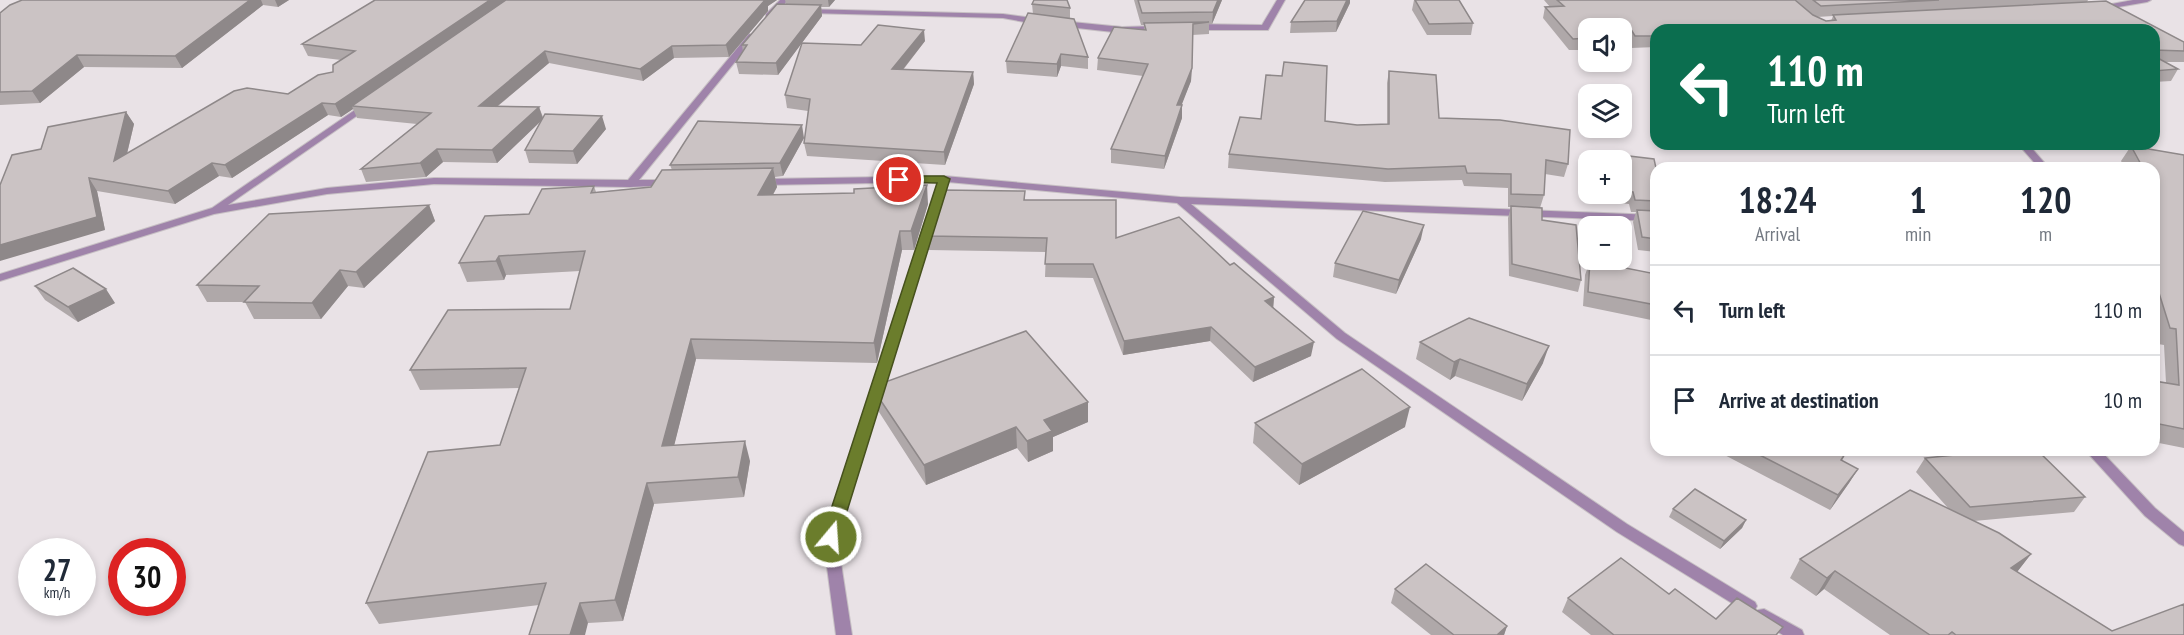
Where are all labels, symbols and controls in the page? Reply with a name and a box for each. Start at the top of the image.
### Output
map controls [1578,18,1632,270]
button: sound [1578,18,1632,72]
text: 110 m [1767,43,1864,98]
icon: left [1668,48,1746,126]
button: layers [1578,84,1632,138]
text: Turn left [1767,96,1845,130]
button: + [1578,150,1632,204]
pin [873,154,924,205]
icon: arrive [882,163,915,196]
text: 18:24 [1739,176,1816,223]
text: 1 [1909,176,1927,223]
text: 120 [2020,176,2071,223]
button: − [1578,216,1632,270]
text: Arrival [1755,221,1800,247]
text: min [1905,221,1931,247]
text: m [2039,221,2052,247]
icon: left [1668,294,1701,327]
text: Turn left [1719,296,1785,324]
text: 110 m [2093,296,2142,324]
icon: arrive [1668,384,1701,417]
text: Arrive at destination [1719,386,1879,414]
text: 10 m [2103,386,2142,414]
position arrow [799,505,863,569]
speed limit sign: 30 [108,538,186,616]
text: 27 [43,550,71,589]
text: km/h [44,583,70,602]

